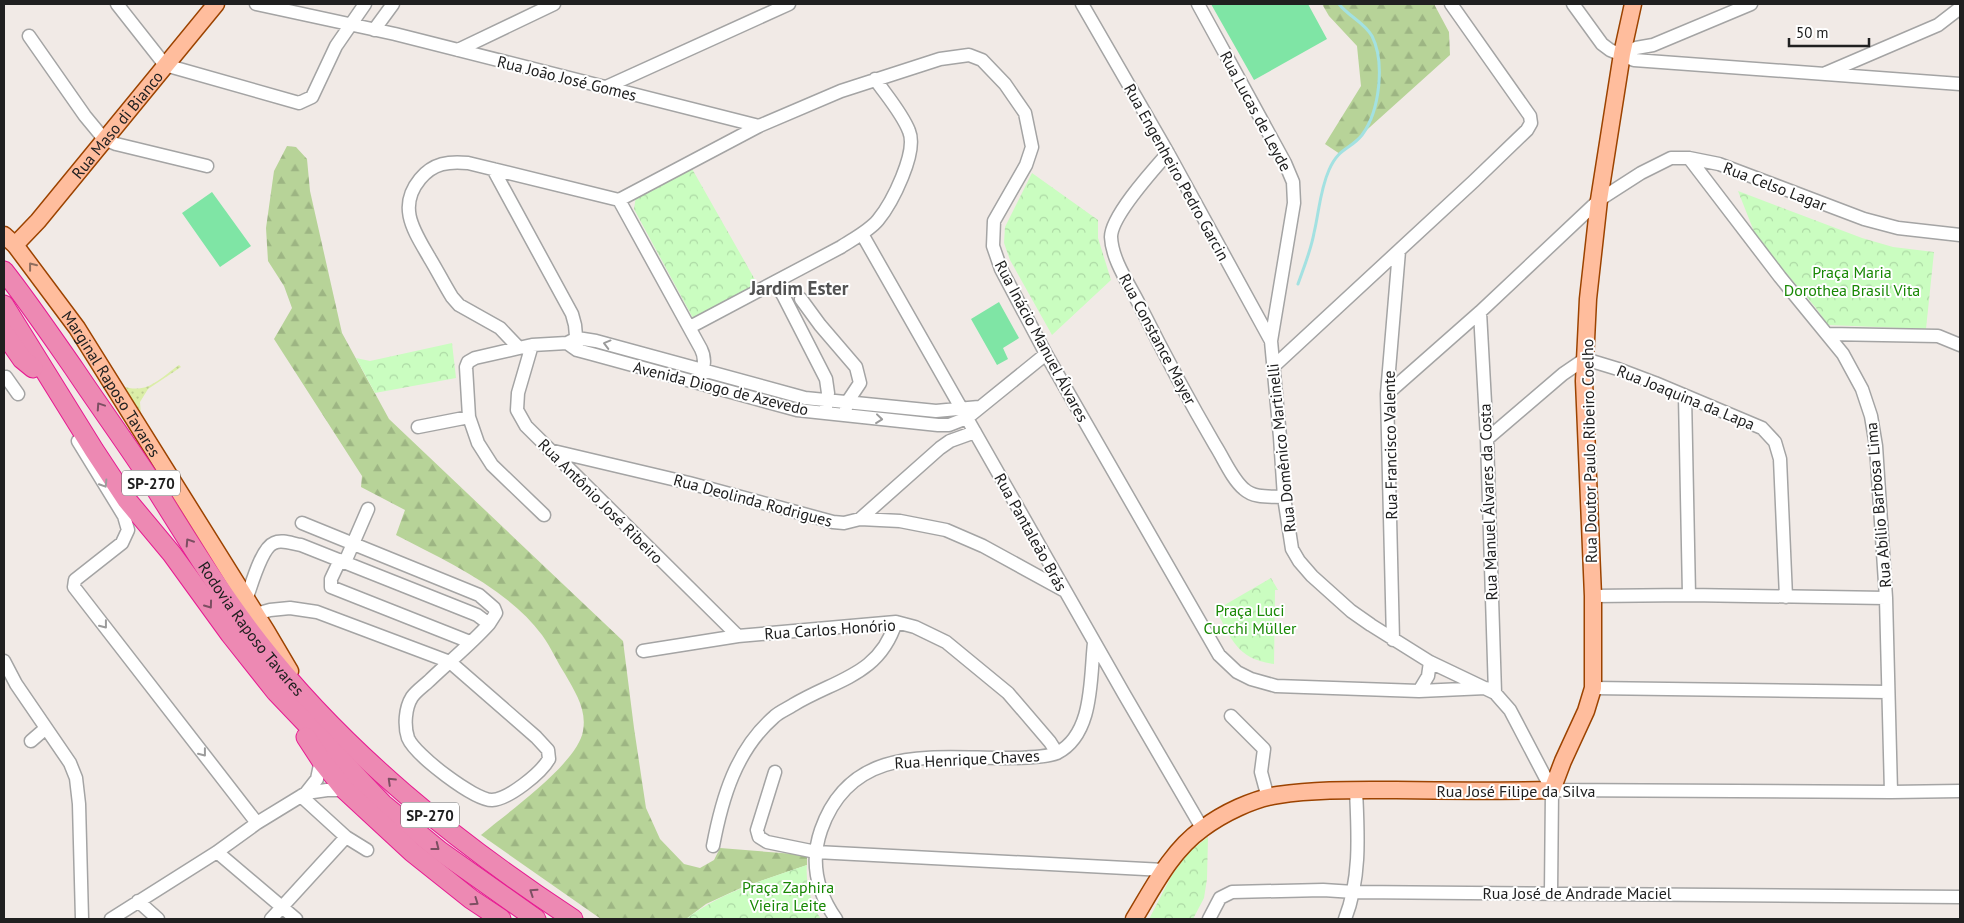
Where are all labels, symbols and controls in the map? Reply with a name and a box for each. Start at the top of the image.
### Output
scale bar [1789,15,1869,47]
text: 50 m [1796,23,1829,42]
street label: Rua Lucas de Leyde [1216,47,1296,175]
street label: Rua João José Gomes [495,51,639,105]
street label: Rua Maso di Bianco [67,67,167,182]
street label: Rua Engenheiro Pedro Garcin [1120,80,1234,264]
street label: Rua Celso Lagar [1721,157,1830,215]
street label: Rua Inácio Manuel Álvares [991,257,1093,426]
park label: Praça Maria Dorothea Brasil Vita [1784,262,1920,300]
one-way arrow [29,263,37,272]
street label: Rua Constance Mayer [1115,270,1201,408]
district label: Jardim Ester [749,276,849,300]
street label: Marginal Raposo Tavares [58,307,165,461]
street label: Rua Doutor Paulo Ribeiro Coelho [1577,339,1601,563]
one-way arrow [603,340,611,350]
street label: Avenida Diogo de Azevedo [631,357,811,419]
street label: Rua Joaquina da Lapa [1614,360,1758,434]
street label: Rua Domênico Martinelli [1262,363,1300,533]
street label: Rua Francisco Valente [1379,370,1401,520]
one-way arrow [96,402,106,411]
street label: Rua Manuel Álvares da Costa [1475,403,1501,601]
one-way arrow [876,413,884,424]
street label: Rua Abílio Barbosa Lima [1861,421,1895,589]
street label: Rua Antônio José Ribeiro [534,434,668,568]
street label: Rua Deolinda Rodrigues [671,469,835,531]
road number: SP-270 [122,470,180,496]
street label: Rua Pantaleão Brás [990,470,1072,595]
one-way arrow [98,479,108,488]
one-way arrow [186,538,195,548]
street label: Rodovia Raposo Tavares [194,558,309,700]
one-way arrow [203,599,212,609]
park label: Praça Luci Cucchi Müller [1203,600,1297,638]
street label: Rua Carlos Honório [764,614,896,644]
one-way arrow [98,619,106,628]
street label: Rua Henrique Chaves [894,745,1040,773]
one-way arrow [198,748,207,757]
one-way arrow [388,778,397,787]
street label: Rua José Filipe da Silva [1436,781,1596,801]
road number: SP-270 [401,802,459,828]
one-way arrow [431,842,440,851]
park label: Praça Zaphira Vieira Leite [742,877,834,915]
street label: Rua José de Andrade Maciel [1482,883,1672,903]
one-way arrow [529,889,538,898]
one-way arrow [469,896,479,905]

